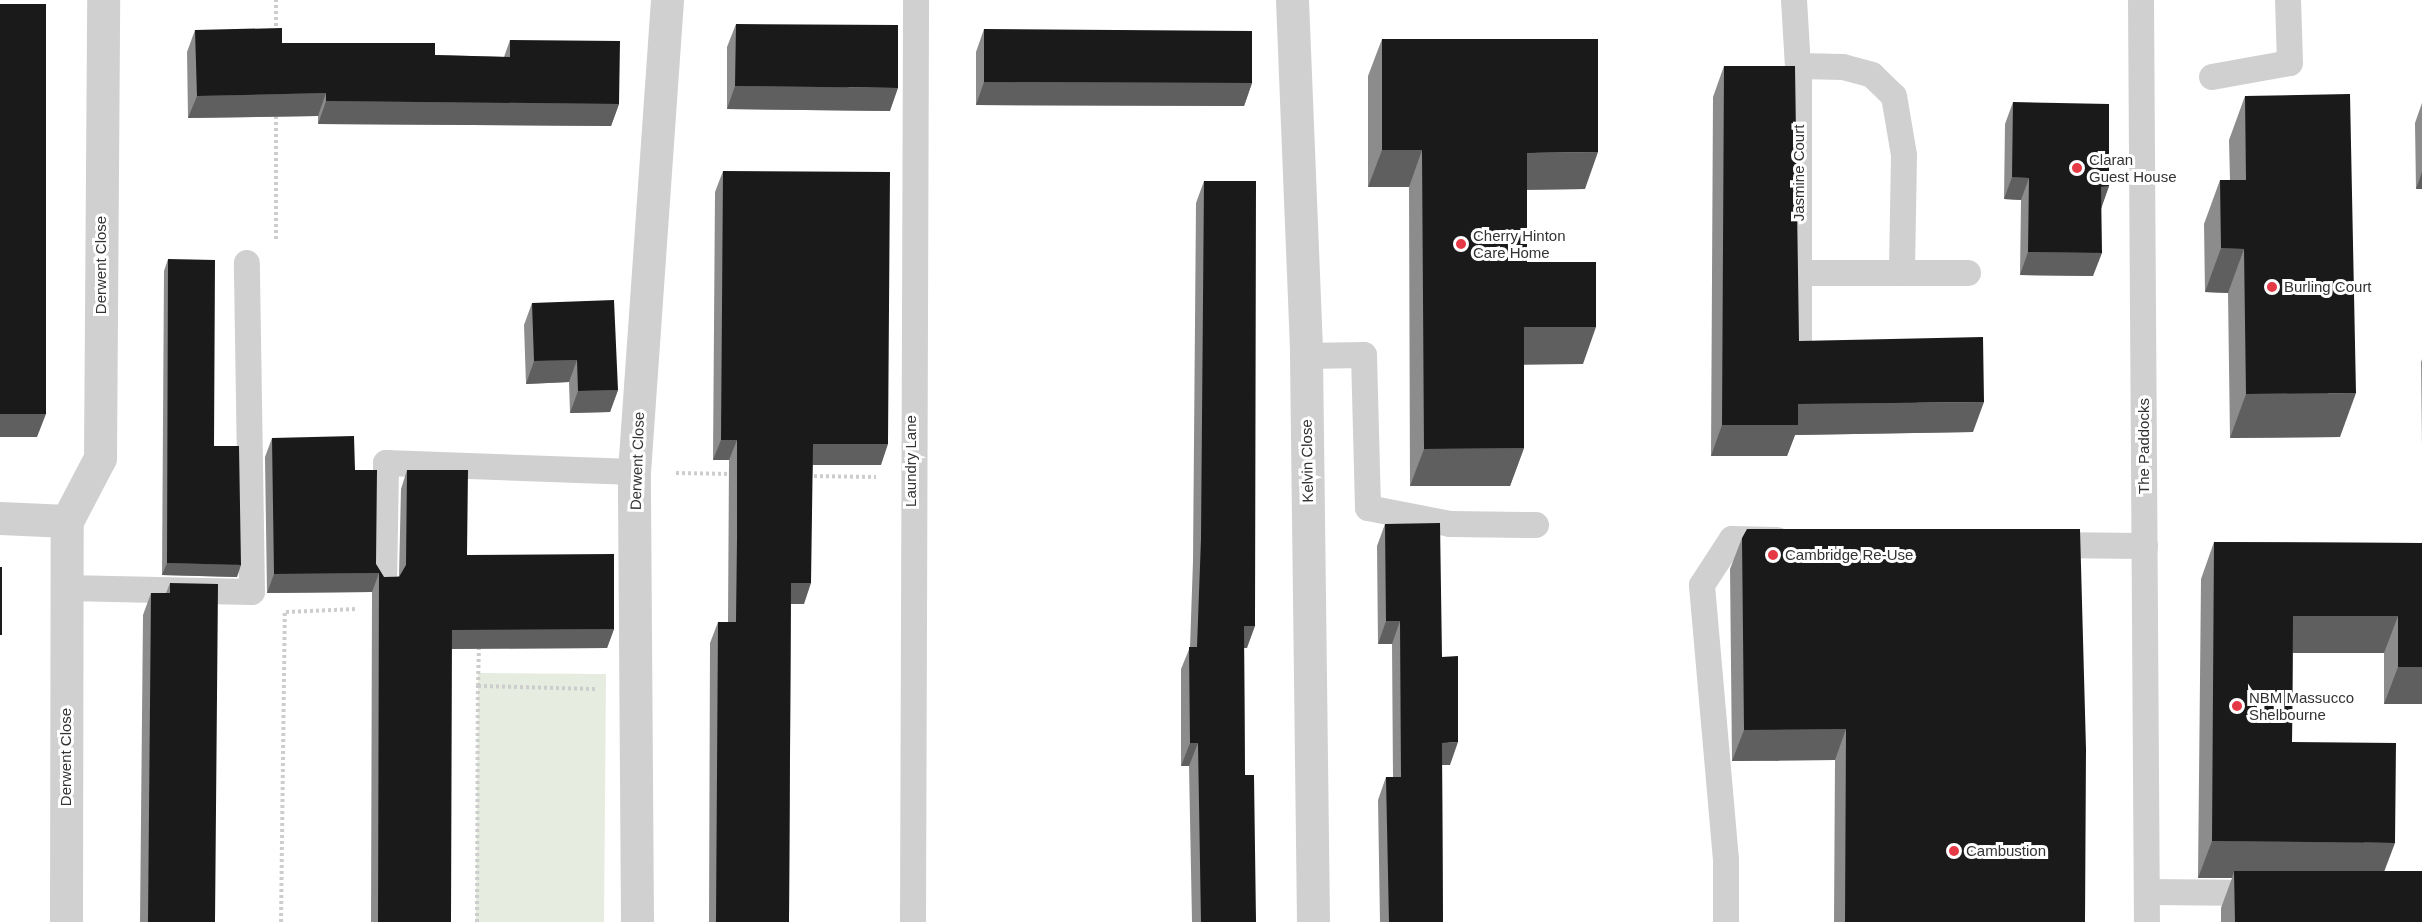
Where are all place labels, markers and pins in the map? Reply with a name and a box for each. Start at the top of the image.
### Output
place label: Claran Guest House [2089,150,2177,185]
marker: Claran Guest House [2070,161,2084,175]
place label: Cherry Hinton Care Home [1473,226,1566,261]
marker: Cherry Hinton Care Home [1454,237,1468,251]
place label: Burling Court [2284,278,2372,296]
marker: Burling Court [2265,280,2279,294]
place label: Cambridge Re-Use [1785,546,1913,564]
marker: Cambridge Re-Use [1766,548,1780,562]
place label: NBM Massucco Shelbourne [2249,688,2354,723]
marker: NBM Massucco Shelbourne [2230,699,2244,713]
place label: Cambustion [1966,842,2046,860]
marker: Cambustion [1947,844,1961,858]

